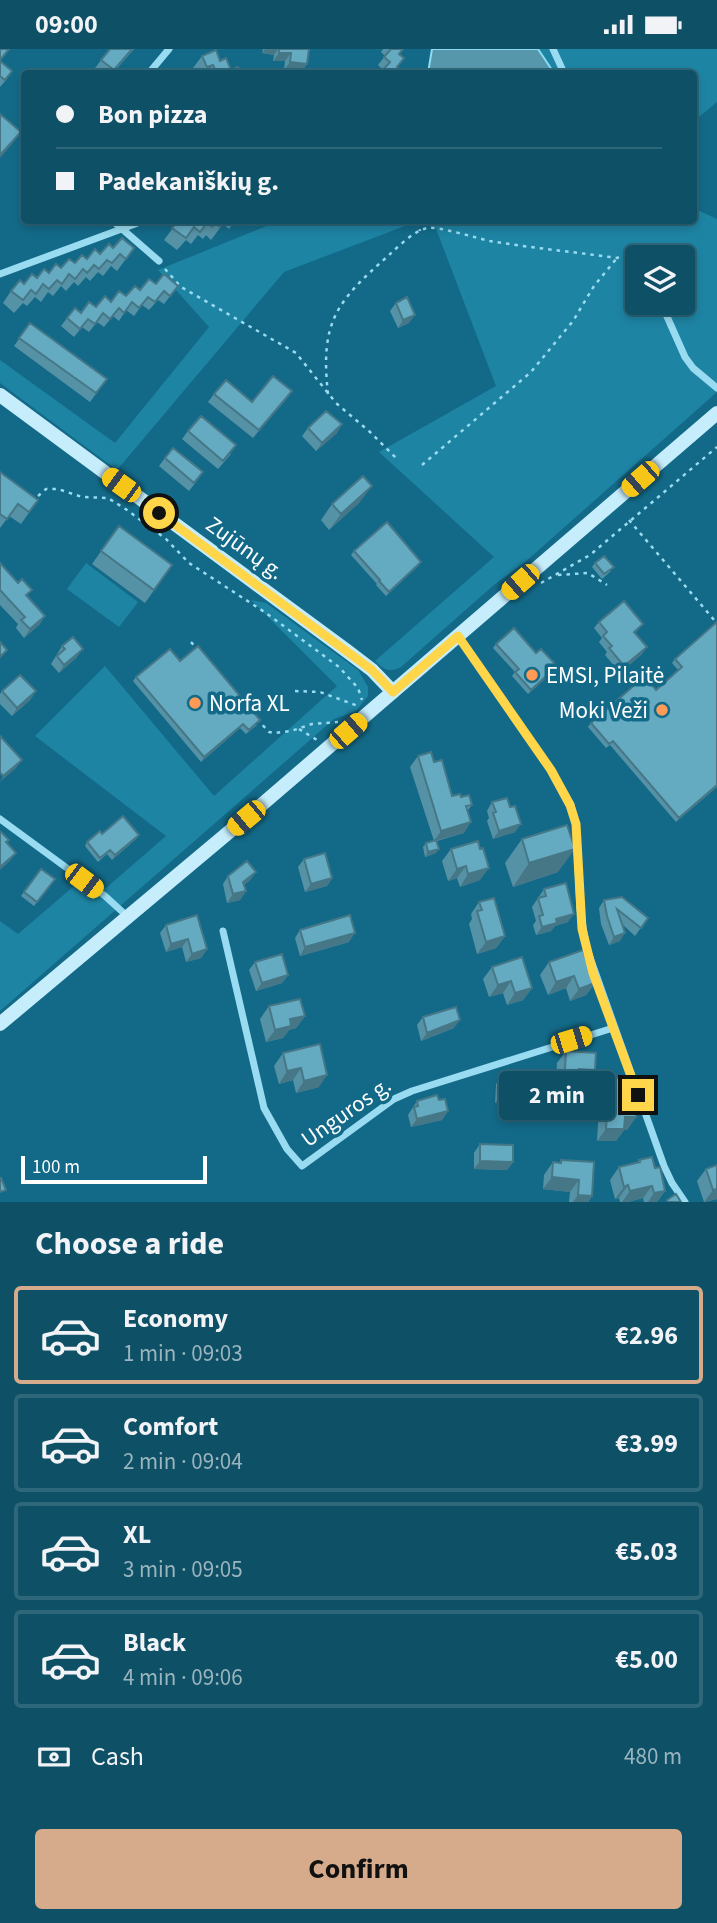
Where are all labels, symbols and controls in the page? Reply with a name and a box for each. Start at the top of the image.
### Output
text: 09:00 [35,6,98,43]
text: Bon pizza [98,96,208,133]
text: Padekaniškių g. [98,163,279,200]
map controls [625,245,695,315]
button: layers [625,245,695,315]
car [618,457,663,501]
car [98,464,145,506]
route start [143,497,175,529]
street label: Zujūnų g. [199,508,291,588]
car [498,560,543,604]
place label: EMSI, Pilaitė [546,659,664,692]
marker: EMSI, Pilaitė [524,667,540,683]
place label: Norfa XL [209,687,290,720]
place label: Moki Veži [559,694,648,727]
marker: Norfa XL [187,695,203,711]
marker: Moki Veži [654,702,670,718]
car [326,709,371,753]
car [224,796,269,840]
car [61,860,108,902]
car [548,1024,595,1056]
street label: Unguros g. [294,1069,398,1155]
callout: 2 min [498,1070,614,1119]
text: 2 min [529,1079,585,1112]
route end [622,1079,654,1111]
scale bar [21,1153,206,1185]
text: 100 m [32,1154,80,1181]
text: Choose a ride [35,1221,224,1267]
text: Economy [123,1300,228,1337]
icon: car [39,1304,102,1367]
text: €2.96 [615,1317,678,1354]
text: 1 min · 09:03 [123,1337,243,1370]
text: Comfort [123,1408,218,1445]
icon: car [39,1412,102,1475]
text: €3.99 [615,1425,678,1462]
text: 2 min · 09:04 [123,1445,243,1478]
text: XL [123,1516,151,1553]
icon: car [39,1520,102,1583]
text: €5.03 [615,1533,678,1570]
text: 3 min · 09:05 [123,1553,243,1586]
text: Black [123,1624,186,1661]
icon: car [39,1628,102,1691]
text: €5.00 [615,1641,678,1678]
text: 4 min · 09:06 [123,1661,243,1694]
icon: cash [35,1738,73,1776]
text: Cash [91,1738,144,1775]
text: 480 m [624,1740,682,1773]
button: Confirm [35,1829,682,1909]

